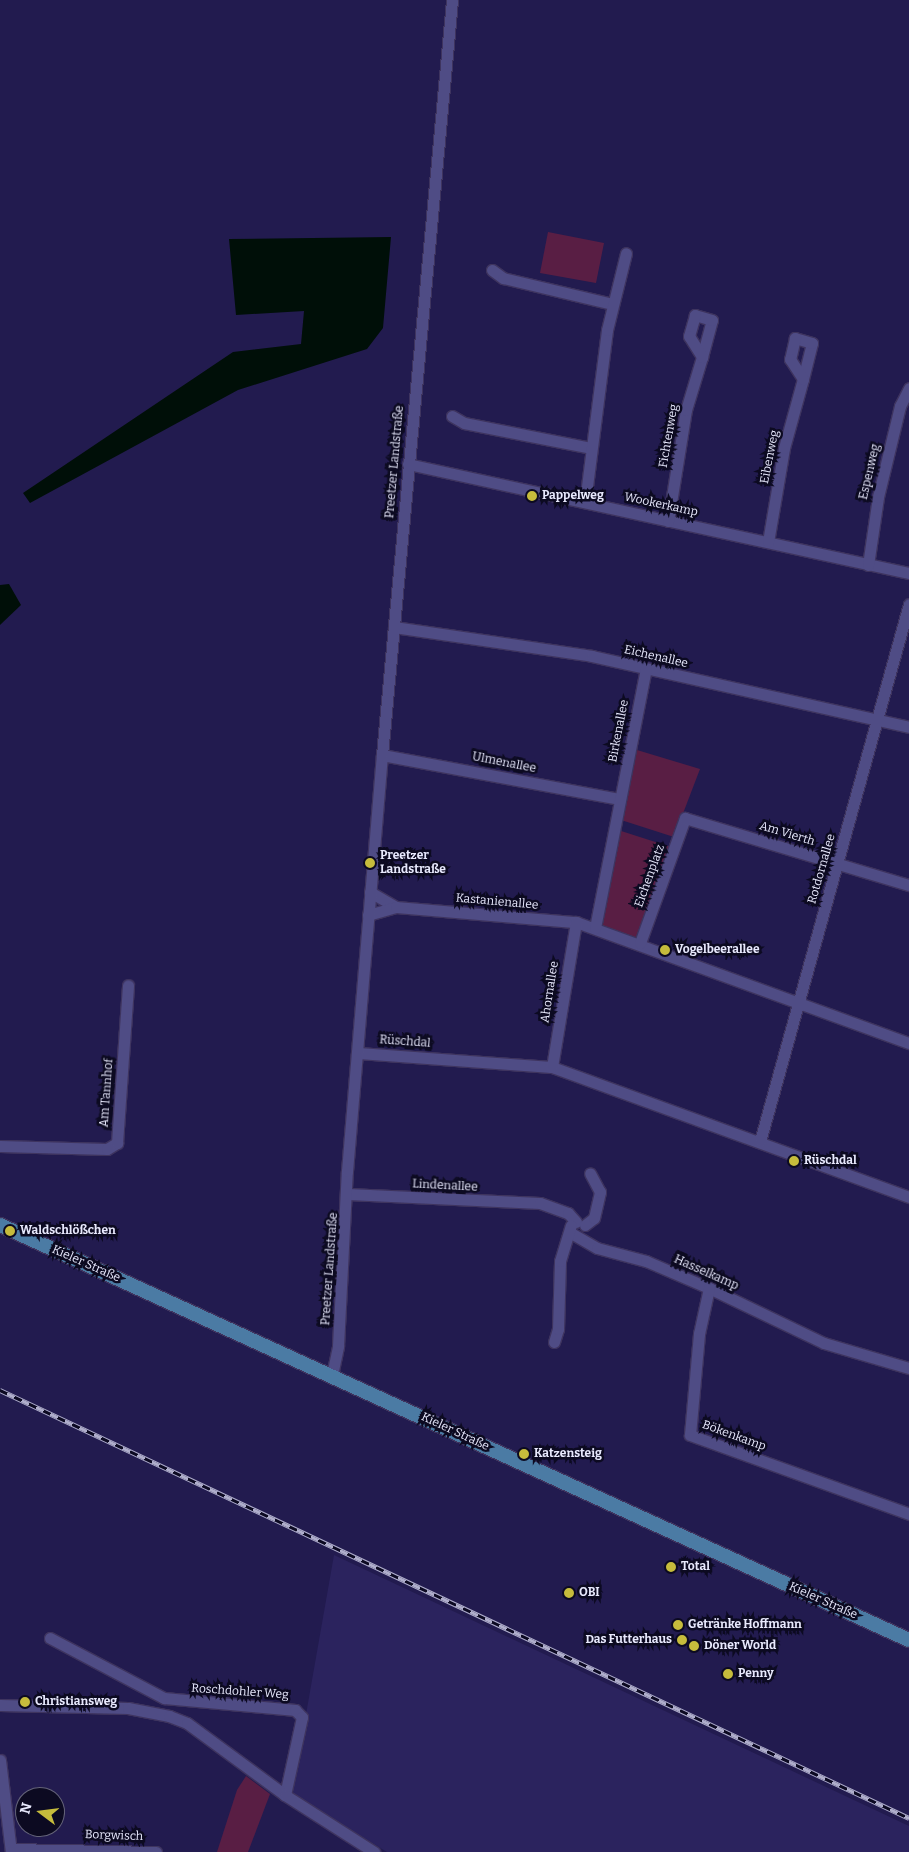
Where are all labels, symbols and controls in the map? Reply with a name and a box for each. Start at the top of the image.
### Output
street label: Fichtenweg [656,403,682,469]
street label: Preetzer Landstraße [383,405,407,519]
street label: Eibenweg [758,429,782,485]
street label: Espenweg [857,443,883,501]
place label: Pappelweg [542,489,604,503]
marker: Pappelweg [526,490,538,502]
street label: Wookerkamp [623,490,699,520]
street label: Eichenallee [623,643,689,671]
street label: Birkenallee [606,699,632,763]
street label: Ulmenallee [471,750,537,776]
street label: Am Vierth [758,819,816,849]
street label: Rotdornallee [805,832,839,906]
street label: Eichenplatz [632,843,668,909]
place label: Preetzer Landstraße [380,849,446,877]
marker: Preetzer Landstraße [364,857,376,869]
street label: Kastanienallee [455,891,539,913]
place label: Vogelbeerallee [675,943,760,957]
marker: Vogelbeerallee [659,944,671,956]
street label: Ahornallee [538,960,562,1024]
street label: Rüschdal [379,1033,431,1051]
street label: Am Tannhof [97,1058,117,1128]
place label: Rüschdal [804,1154,857,1168]
marker: Rüschdal [788,1155,800,1167]
street label: Lindenallee [412,1177,478,1195]
street label: Preetzer Landstraße [319,1212,341,1326]
place label: Waldschlößchen [20,1224,116,1238]
marker: Waldschlößchen [4,1225,16,1237]
street label: Kieler Straße [50,1243,122,1285]
street label: Hasselkamp [672,1252,740,1294]
street label: Kieler Straße [419,1410,491,1454]
street label: Bökenkamp [700,1418,768,1454]
place label: Katzensteig [534,1447,602,1461]
marker: Katzensteig [518,1448,530,1460]
place label: Total [681,1560,710,1574]
marker: Total [665,1561,677,1573]
street label: Kieler Straße [787,1580,859,1622]
place label: OBI [579,1586,600,1600]
marker: OBI [563,1587,575,1599]
place label: Getränke Hoffmann [688,1618,802,1632]
marker: Getränke Hoffmann [672,1619,684,1631]
place label: Das Futterhaus [585,1633,672,1647]
marker: Das Futterhaus [676,1634,688,1646]
place label: Döner World [704,1639,776,1653]
marker: Döner World [688,1640,700,1652]
place label: Penny [738,1667,774,1681]
marker: Penny [722,1668,734,1680]
street label: Roschdohler Weg [191,1681,289,1703]
place label: Christiansweg [35,1695,117,1709]
marker: Christiansweg [19,1696,31,1708]
north arrow [15,1787,65,1837]
text: N [16,1801,36,1816]
street label: Borgwisch [85,1828,143,1844]

